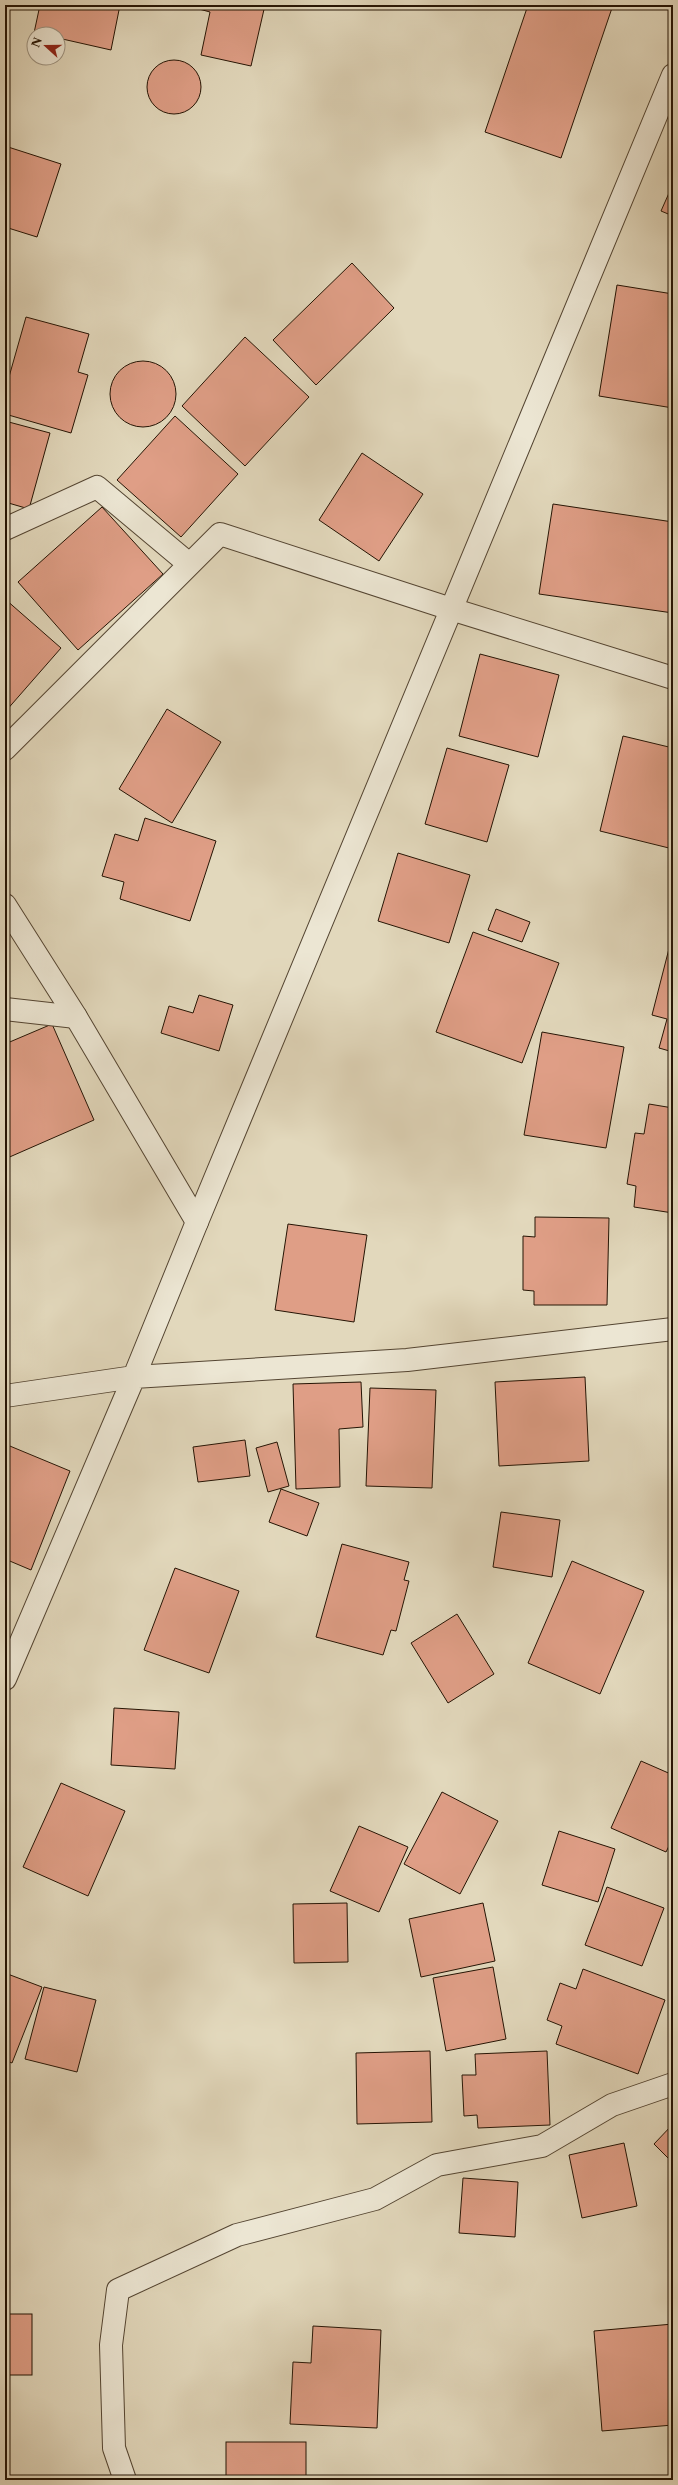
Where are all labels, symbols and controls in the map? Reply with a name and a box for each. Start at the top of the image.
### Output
north arrow [26,26,66,66]
text: N [28,35,45,49]

